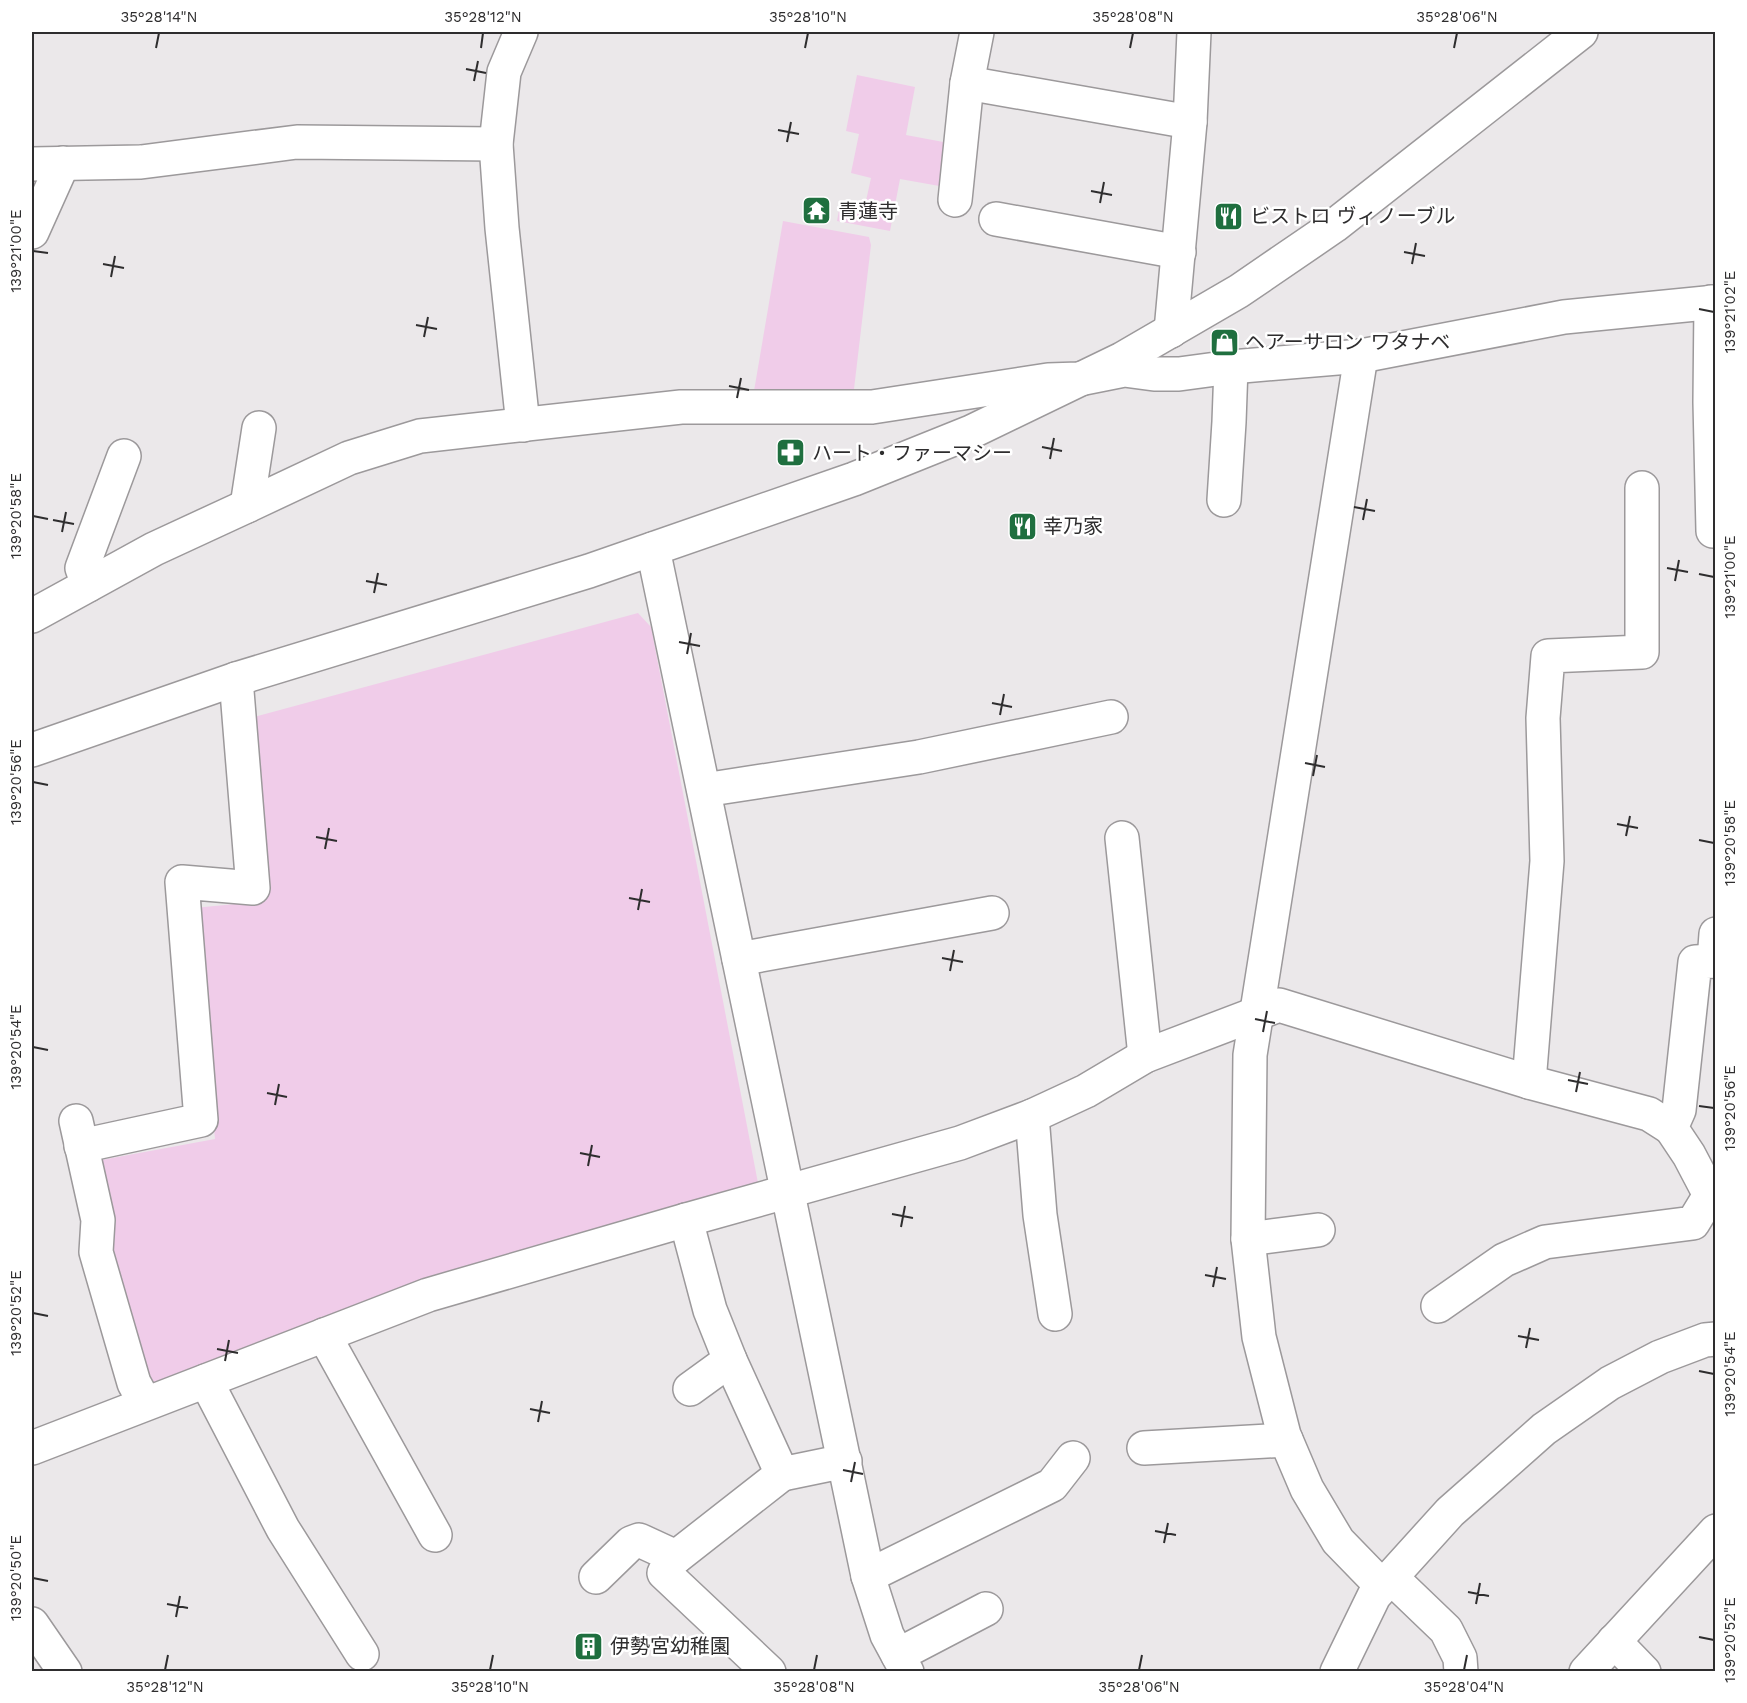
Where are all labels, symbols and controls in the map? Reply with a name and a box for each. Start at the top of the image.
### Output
text: 35°28'14"N [120,8,198,26]
text: 35°28'12"N [444,8,522,26]
text: 35°28'10"N [769,8,847,26]
text: 35°28'08"N [1092,8,1174,26]
text: 35°28'06"N [1416,8,1498,26]
temple icon: 青蓮寺 [801,195,833,227]
place label: 青蓮寺 [838,199,898,223]
restaurant icon: ビストロ ヴィノーブル [1213,200,1245,232]
place label: ビストロ ヴィノーブル [1250,204,1456,228]
text: 139°21'00"E [7,209,25,293]
text: 139°21'02"E [1721,271,1739,353]
shop icon: ヘアーサロン ワタナベ [1208,326,1240,358]
place label: ヘアーサロン ワタナベ [1245,330,1450,354]
pharmacy icon: ハート・ファーマシー [775,437,807,469]
place label: ハート・ファーマシー [812,441,1012,465]
text: 139°20'58"E [7,473,25,559]
restaurant icon: 幸乃家 [1006,510,1038,542]
place label: 幸乃家 [1043,514,1103,538]
text: 139°21'00"E [1721,535,1739,619]
text: 139°20'56"E [7,739,25,825]
text: 139°20'58"E [1721,800,1739,886]
text: 139°20'54"E [7,1004,25,1090]
text: 139°20'56"E [1721,1065,1739,1151]
text: 139°20'52"E [7,1270,25,1356]
text: 139°20'54"E [1721,1331,1739,1417]
text: 139°20'50"E [7,1535,25,1621]
text: 139°20'52"E [1721,1597,1739,1683]
building icon: 伊勢宮幼稚園 [573,1630,605,1662]
place label: 伊勢宮幼稚園 [610,1634,730,1658]
text: 35°28'12"N [126,1678,204,1696]
text: 35°28'10"N [451,1678,529,1696]
text: 35°28'08"N [773,1678,855,1696]
text: 35°28'06"N [1098,1678,1180,1696]
text: 35°28'04"N [1424,1678,1504,1696]

